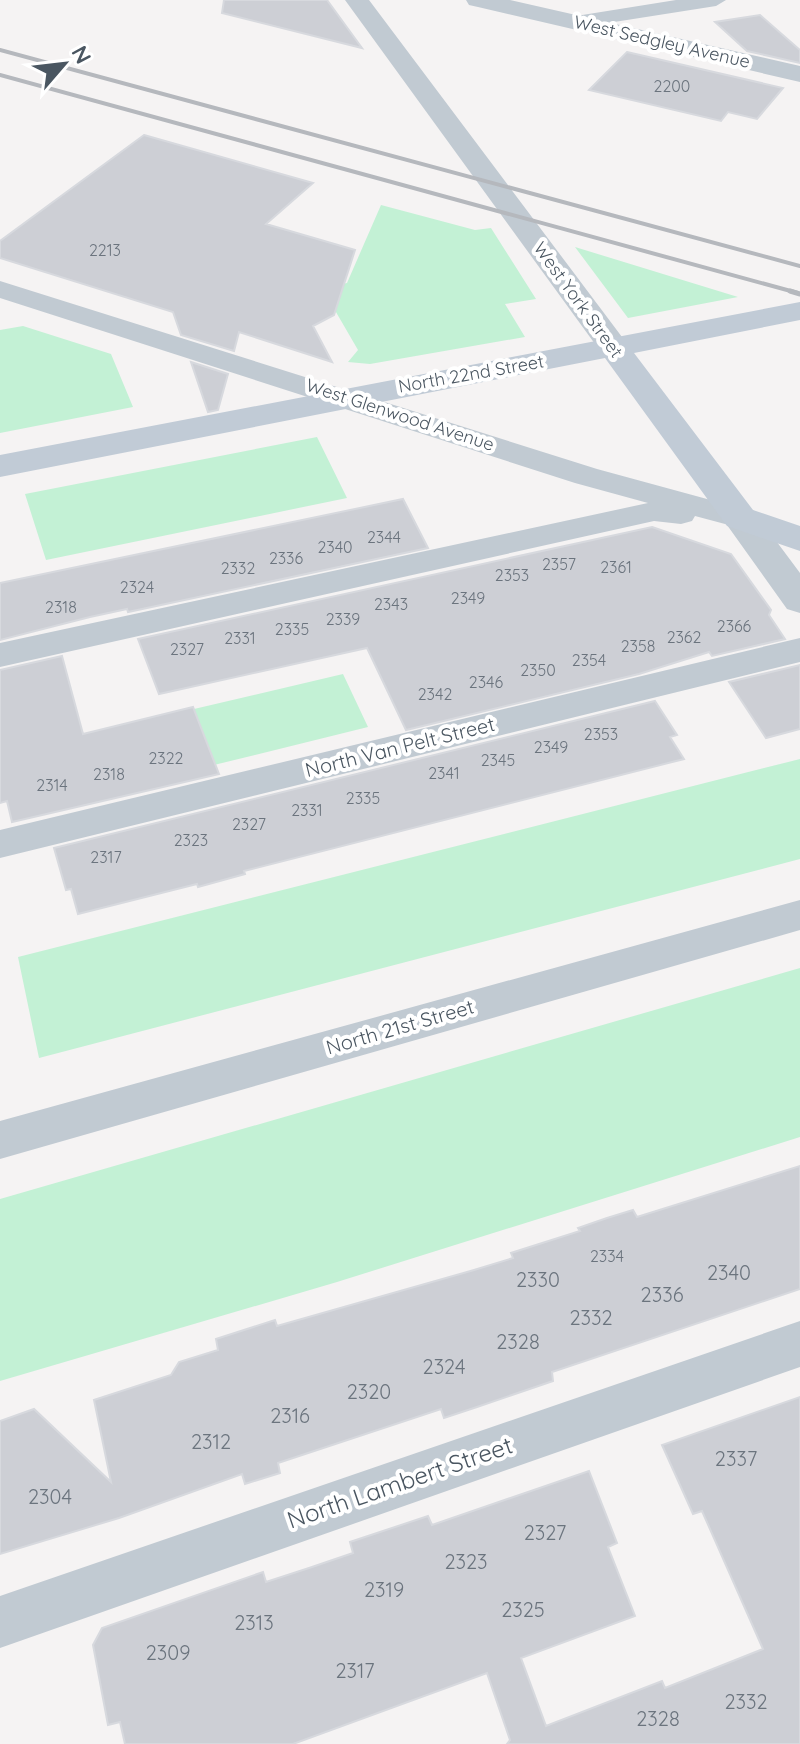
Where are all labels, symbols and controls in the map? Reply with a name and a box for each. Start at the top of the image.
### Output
street label: West Sedgley Avenue [572,10,752,73]
north arrow [24,24,104,104]
text: N [66,41,98,68]
house number: 2200 [654,76,690,96]
street label: West York Street [529,237,628,362]
house number: 2213 [89,240,121,260]
street label: North 22nd Street [396,349,546,398]
street label: West Glenwood Avenue [303,373,497,456]
house number: 2344 [367,527,401,547]
house number: 2340 [317,537,353,557]
house number: 2336 [269,548,304,568]
house number: 2357 [542,554,576,574]
house number: 2361 [600,557,632,577]
house number: 2332 [221,558,255,578]
house number: 2353 [495,565,529,585]
house number: 2324 [120,577,154,597]
house number: 2349 [451,588,485,608]
house number: 2343 [374,594,408,614]
house number: 2318 [45,597,77,617]
house number: 2339 [326,609,360,629]
house number: 2366 [717,616,752,636]
house number: 2335 [275,619,309,639]
house number: 2362 [667,627,701,647]
house number: 2331 [224,628,256,648]
house number: 2358 [621,636,655,656]
house number: 2327 [170,639,204,659]
house number: 2354 [572,650,606,670]
house number: 2350 [520,660,556,680]
house number: 2346 [469,672,504,692]
house number: 2342 [418,684,452,704]
street label: North Van Pelt Street [302,711,498,782]
house number: 2353 [584,724,618,744]
house number: 2349 [534,737,568,757]
house number: 2322 [149,748,184,768]
house number: 2345 [481,750,515,770]
house number: 2341 [428,763,460,783]
house number: 2318 [93,764,125,784]
house number: 2314 [36,775,68,795]
house number: 2335 [346,788,380,808]
house number: 2331 [291,800,323,820]
house number: 2327 [232,814,266,834]
house number: 2323 [174,830,208,850]
house number: 2317 [90,847,122,867]
street label: North 21st Street [323,993,477,1060]
house number: 2334 [590,1246,624,1266]
house number: 2340 [707,1260,751,1285]
house number: 2330 [516,1267,560,1292]
house number: 2336 [641,1282,684,1307]
house number: 2332 [569,1305,613,1330]
house number: 2328 [496,1329,540,1354]
house number: 2324 [423,1354,465,1379]
house number: 2320 [347,1379,391,1404]
house number: 2316 [270,1403,310,1428]
house number: 2312 [191,1429,231,1454]
street label: North Lambert Street [283,1429,516,1535]
house number: 2337 [715,1446,757,1471]
house number: 2304 [28,1484,72,1509]
house number: 2327 [524,1520,566,1545]
house number: 2323 [444,1549,488,1574]
house number: 2319 [364,1577,404,1602]
house number: 2325 [501,1597,545,1622]
house number: 2313 [234,1610,274,1635]
house number: 2309 [146,1640,190,1665]
house number: 2317 [335,1658,375,1683]
house number: 2332 [724,1689,768,1714]
house number: 2328 [636,1706,680,1731]

